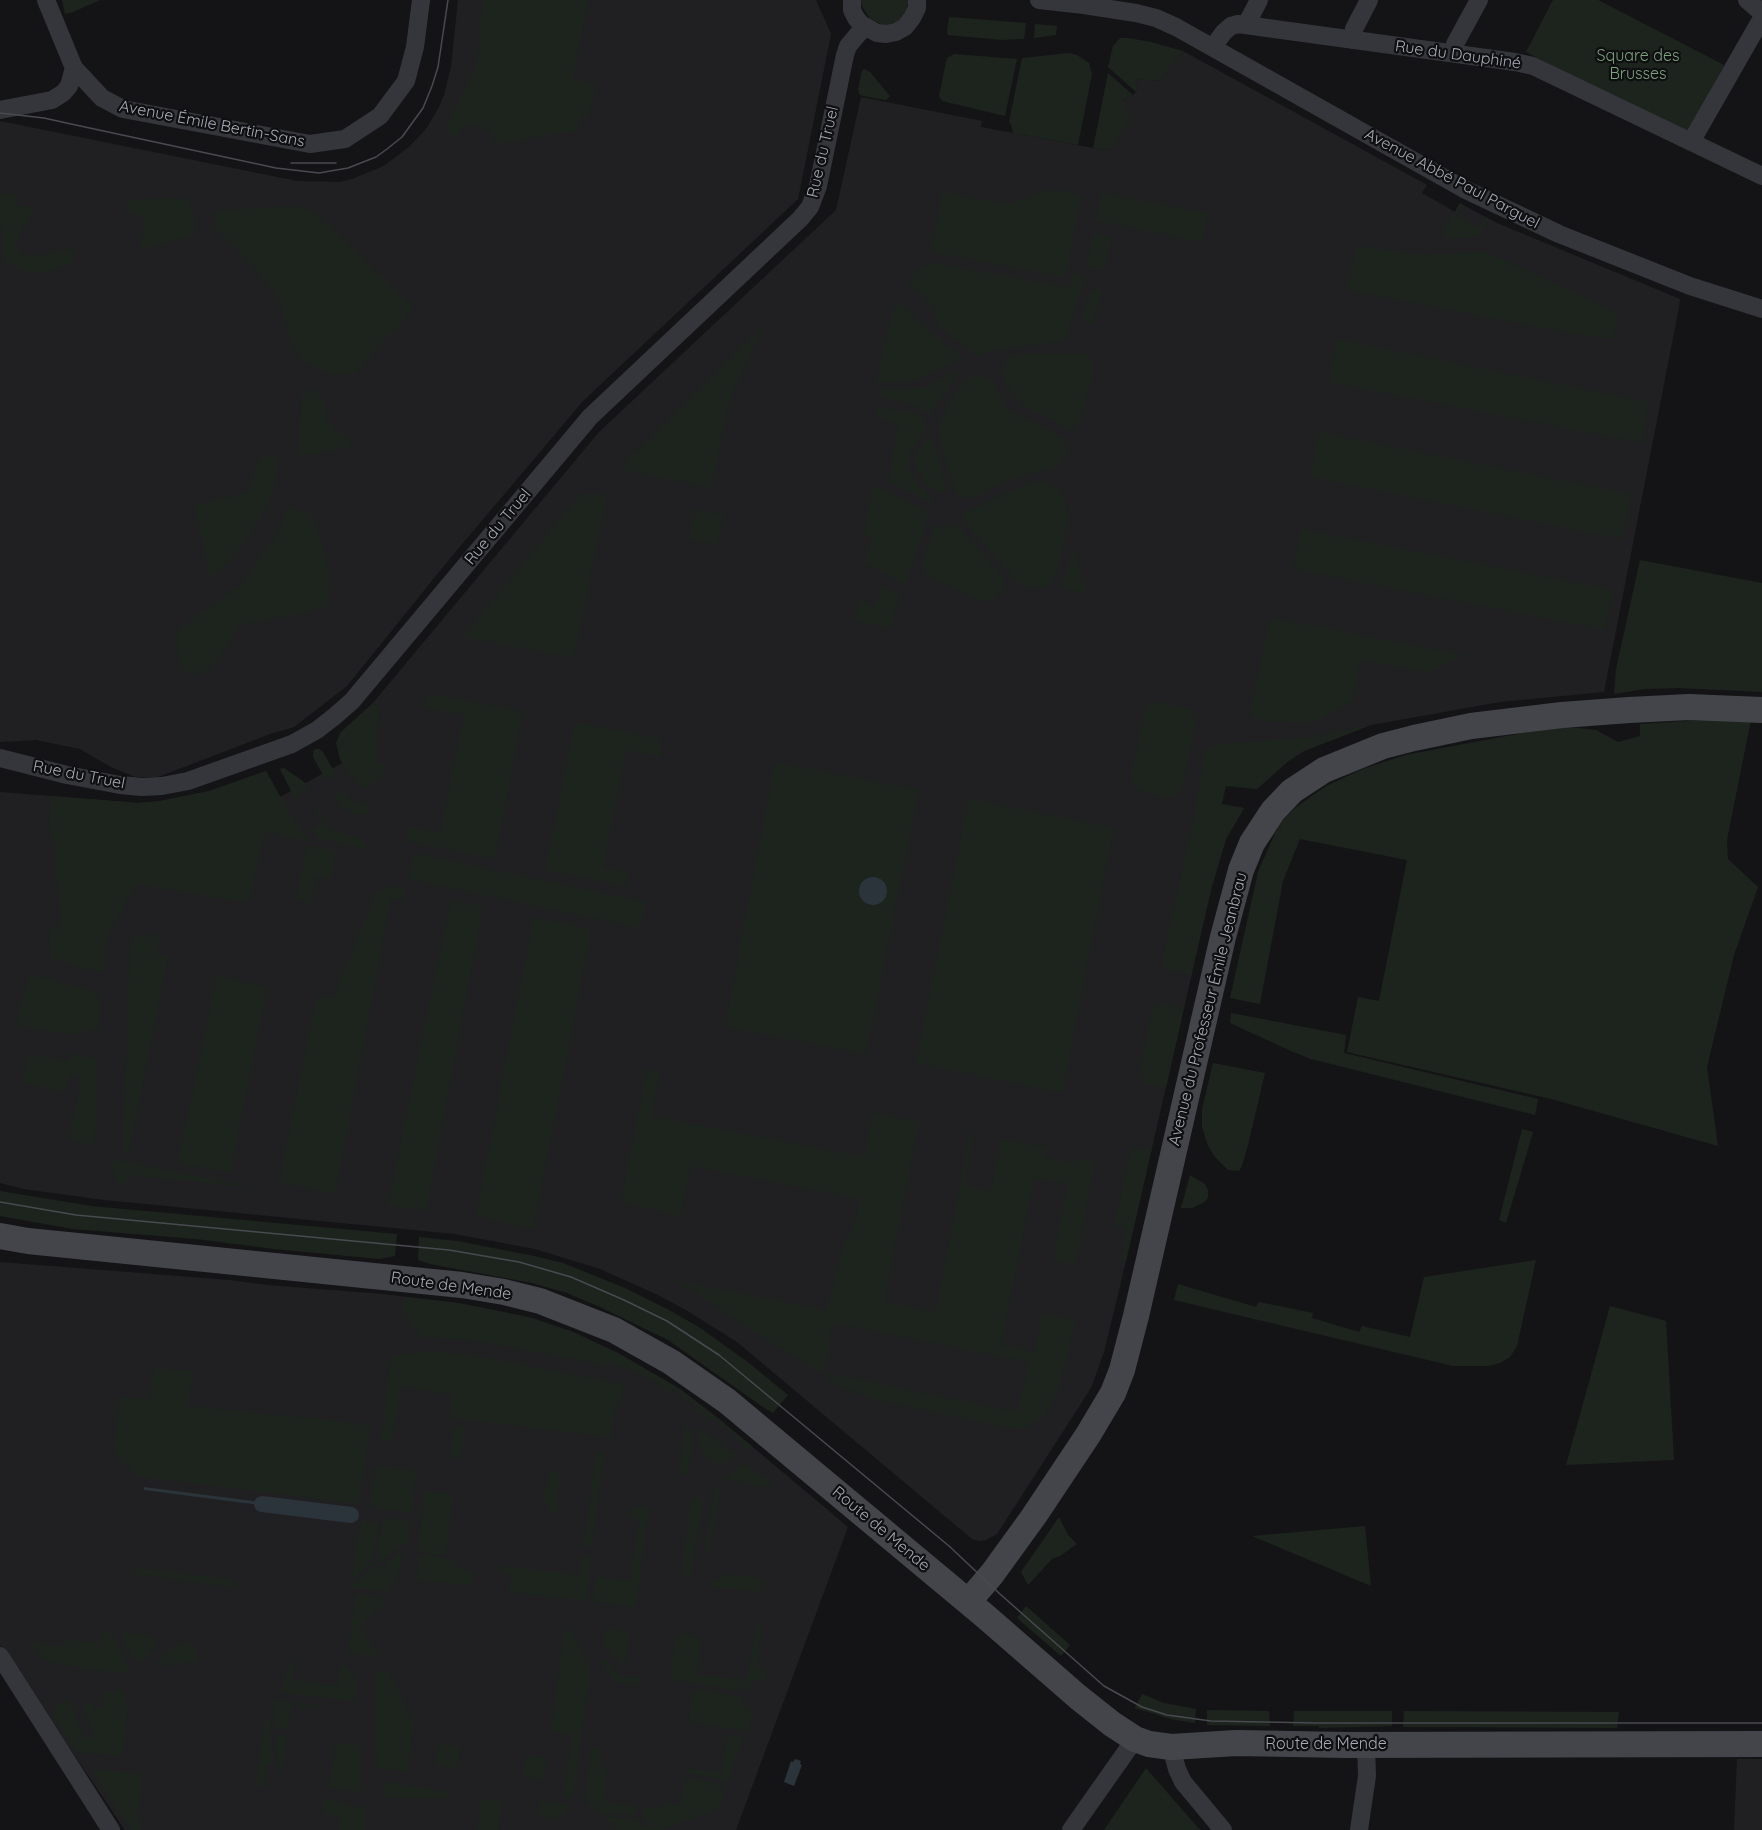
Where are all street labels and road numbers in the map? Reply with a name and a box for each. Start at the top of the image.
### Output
street label: Rue du Dauphiné [1394,37,1522,73]
street label: Avenue Émile Bertin-Sans [118,97,306,151]
street label: Rue du Truel [803,104,843,200]
street label: Avenue Abbé Paul Parguel [1361,125,1543,233]
street label: Rue du Truel [461,485,535,569]
street label: Rue du Truel [31,757,127,793]
street label: Avenue du Professeur Émile Jeanbrau [1165,870,1251,1148]
street label: Route de Mende [389,1268,513,1304]
street label: Route de Mende [828,1483,934,1575]
street label: Route de Mende [1265,1734,1387,1754]

